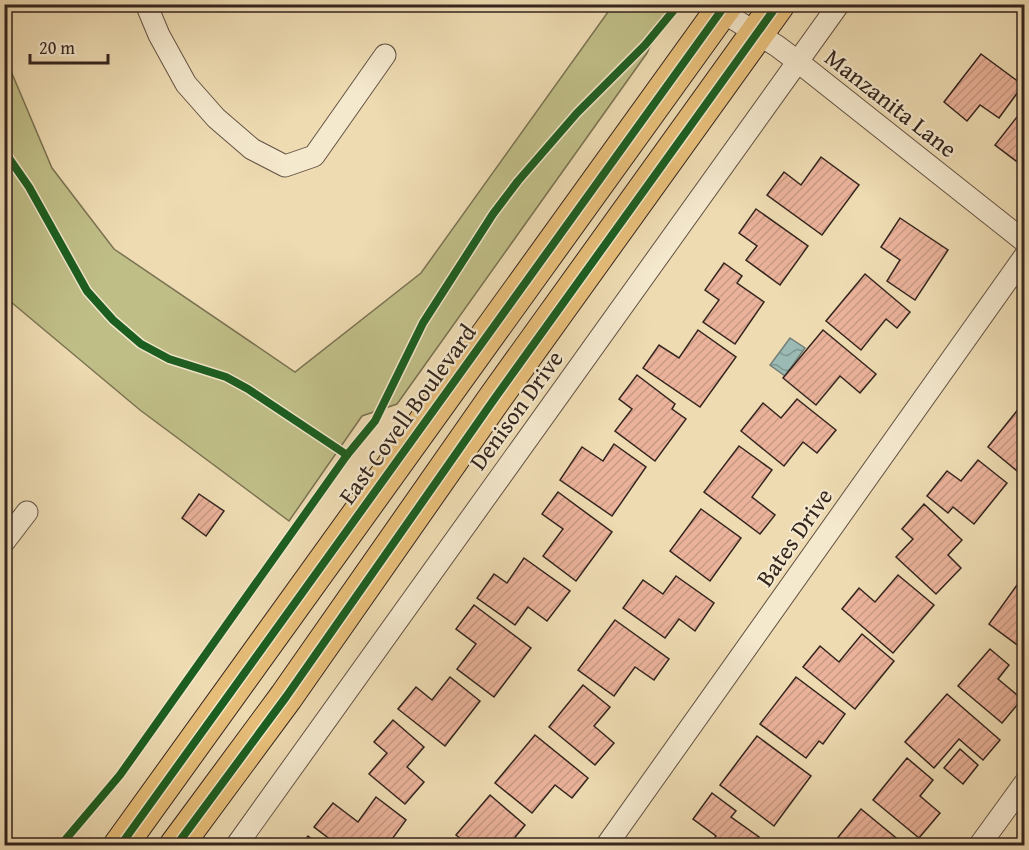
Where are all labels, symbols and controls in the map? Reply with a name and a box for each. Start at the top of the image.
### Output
scale bar [30,27,108,65]
text: 20 m [39,34,75,61]
street label: Manzanita Lane [817,40,965,166]
street label: East Covell Boulevard [330,317,484,511]
street label: Denison Drive [461,343,571,477]
street label: Bates Drive [747,481,841,593]

